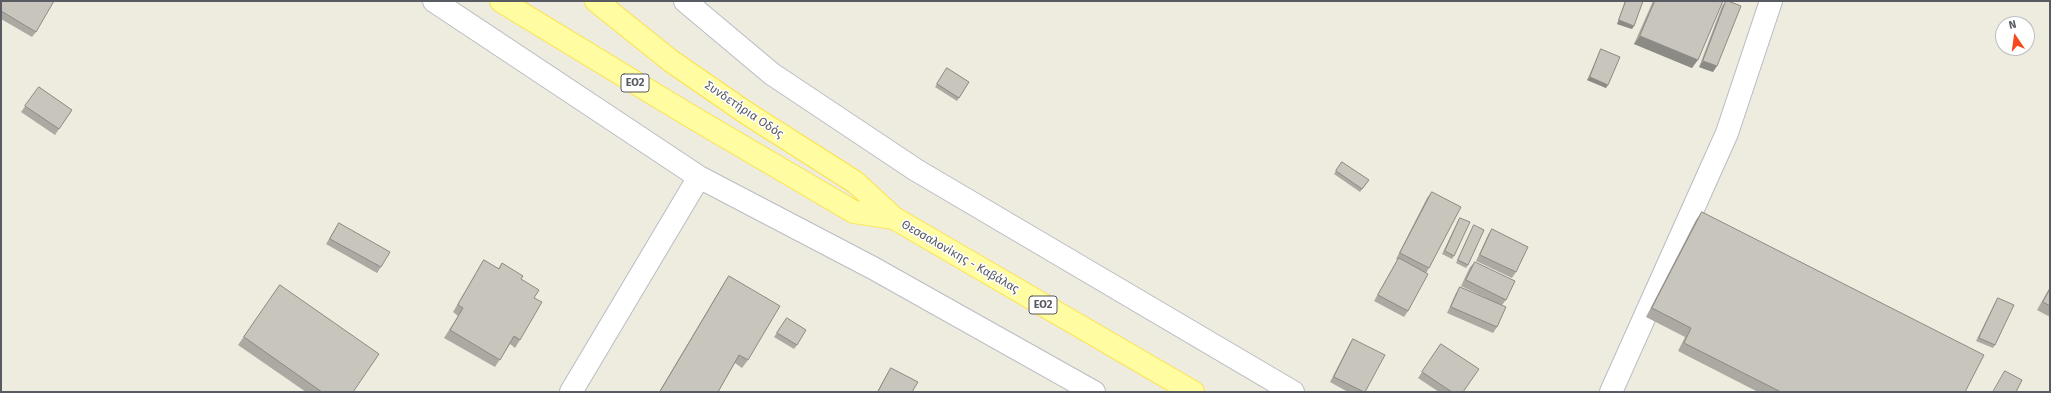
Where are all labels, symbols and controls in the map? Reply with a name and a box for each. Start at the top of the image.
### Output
north arrow [1995,16,2035,56]
text: N [2007,18,2017,32]
road number: ΕΟ2 [621,74,649,92]
street label: Συνδετήρια Οδός [702,78,786,142]
street label: Θεσσαλονίκης - Καβάλας [899,217,1021,297]
road number: ΕΟ2 [1029,296,1057,314]

